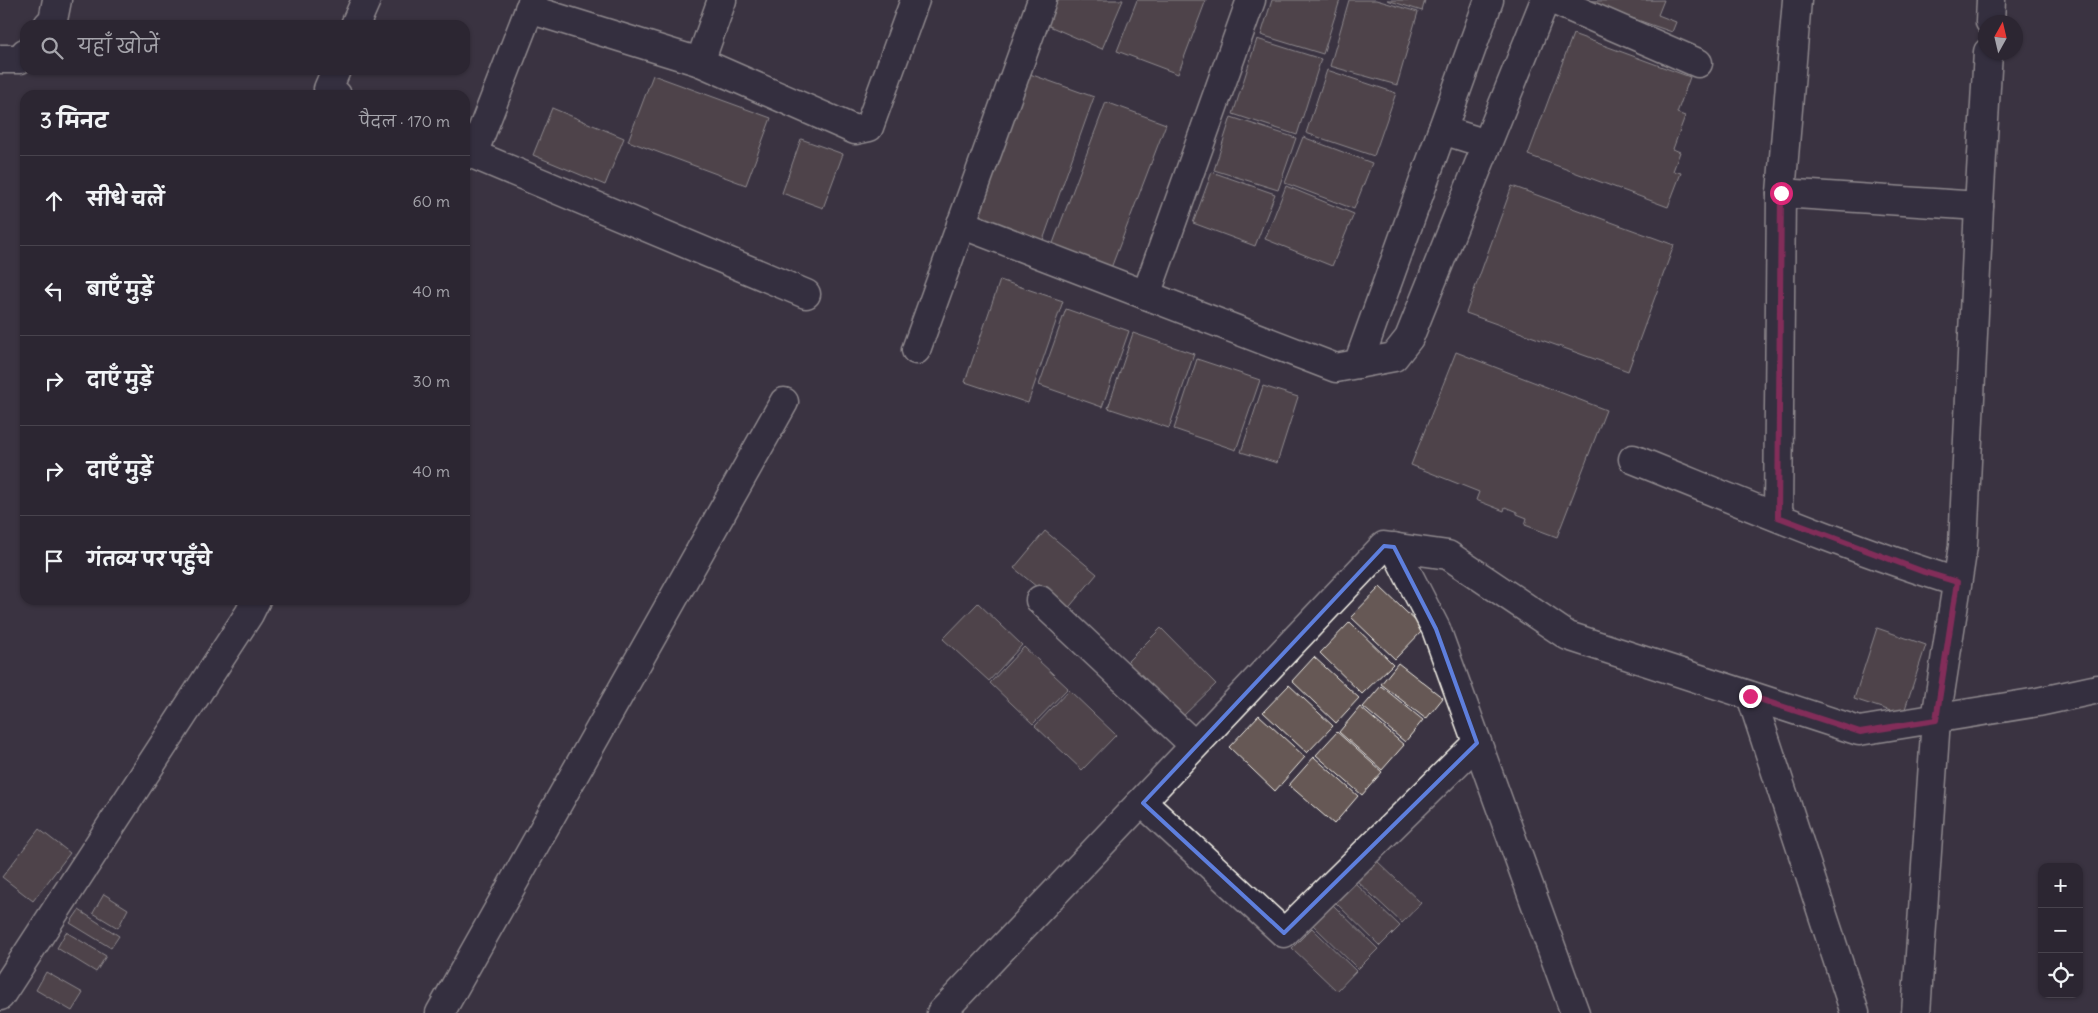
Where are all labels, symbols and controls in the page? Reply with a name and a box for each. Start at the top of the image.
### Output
north arrow [1978,15,2023,60]
search box [20,20,470,75]
icon: search [38,34,66,62]
text: यहाँ खोजें [78,34,159,58]
text: 3 मिनट [40,107,108,134]
text: पैदल · 170 m [359,111,450,131]
route start [1770,182,1793,205]
icon: ahead [40,187,68,215]
text: सीधे चलें [87,187,164,211]
text: 60 m [412,191,450,211]
icon: left [40,277,68,305]
text: बाएँ मुड़ें [87,277,153,301]
text: 40 m [412,281,450,301]
icon: right [40,367,68,395]
text: दाएँ मुड़ें [87,367,153,391]
text: 30 m [413,371,450,391]
icon: right [40,457,68,485]
text: दाएँ मुड़ें [87,457,153,481]
text: 40 m [412,461,450,481]
icon: arrive [40,547,68,575]
text: गंतव्य पर पहुँचे [87,547,212,571]
route end [1739,685,1762,708]
map controls [2038,863,2083,998]
button: + [2038,863,2083,908]
button: − [2038,908,2083,953]
button: locate [2038,953,2083,998]

